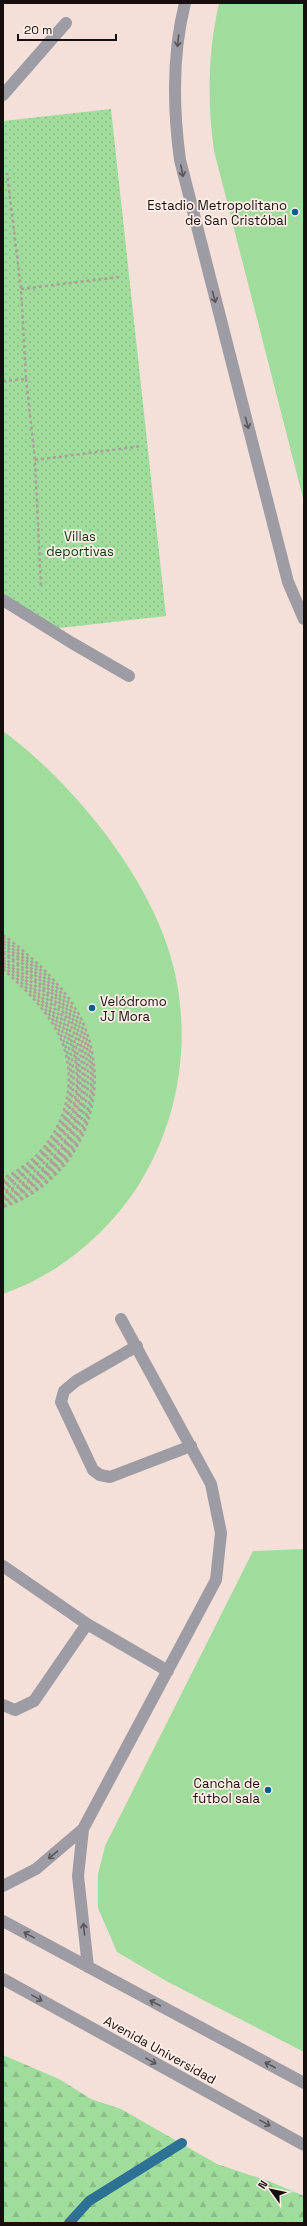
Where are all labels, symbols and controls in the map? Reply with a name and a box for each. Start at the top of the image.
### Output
scale bar [18,16,116,42]
text: 20 m [24,22,52,38]
one-way arrow [174,34,182,47]
one-way arrow [178,164,186,177]
place label: Estadio Metropolitano de San Cristóbal [147,197,287,229]
marker: Estadio Metropolitano de San Cristóbal [290,207,300,217]
one-way arrow [211,290,218,303]
one-way arrow [243,416,251,429]
park label: Villas deportivas [46,528,114,560]
place label: Velódromo JJ Mora [100,993,167,1025]
marker: Velódromo JJ Mora [87,1003,97,1013]
place label: Cancha de fútbol sala [192,1775,261,1807]
marker: Cancha de fútbol sala [263,1785,273,1795]
one-way arrow [47,1850,58,1859]
one-way arrow [80,1923,88,1936]
one-way arrow [23,1931,35,1938]
one-way arrow [31,1994,43,2002]
one-way arrow [149,1999,161,2007]
street label: Avenida Universidad [101,2012,219,2088]
one-way arrow [145,2057,157,2065]
one-way arrow [264,2060,276,2068]
one-way arrow [259,2120,271,2128]
north arrow [251,2170,291,2210]
text: N [255,2178,270,2191]

